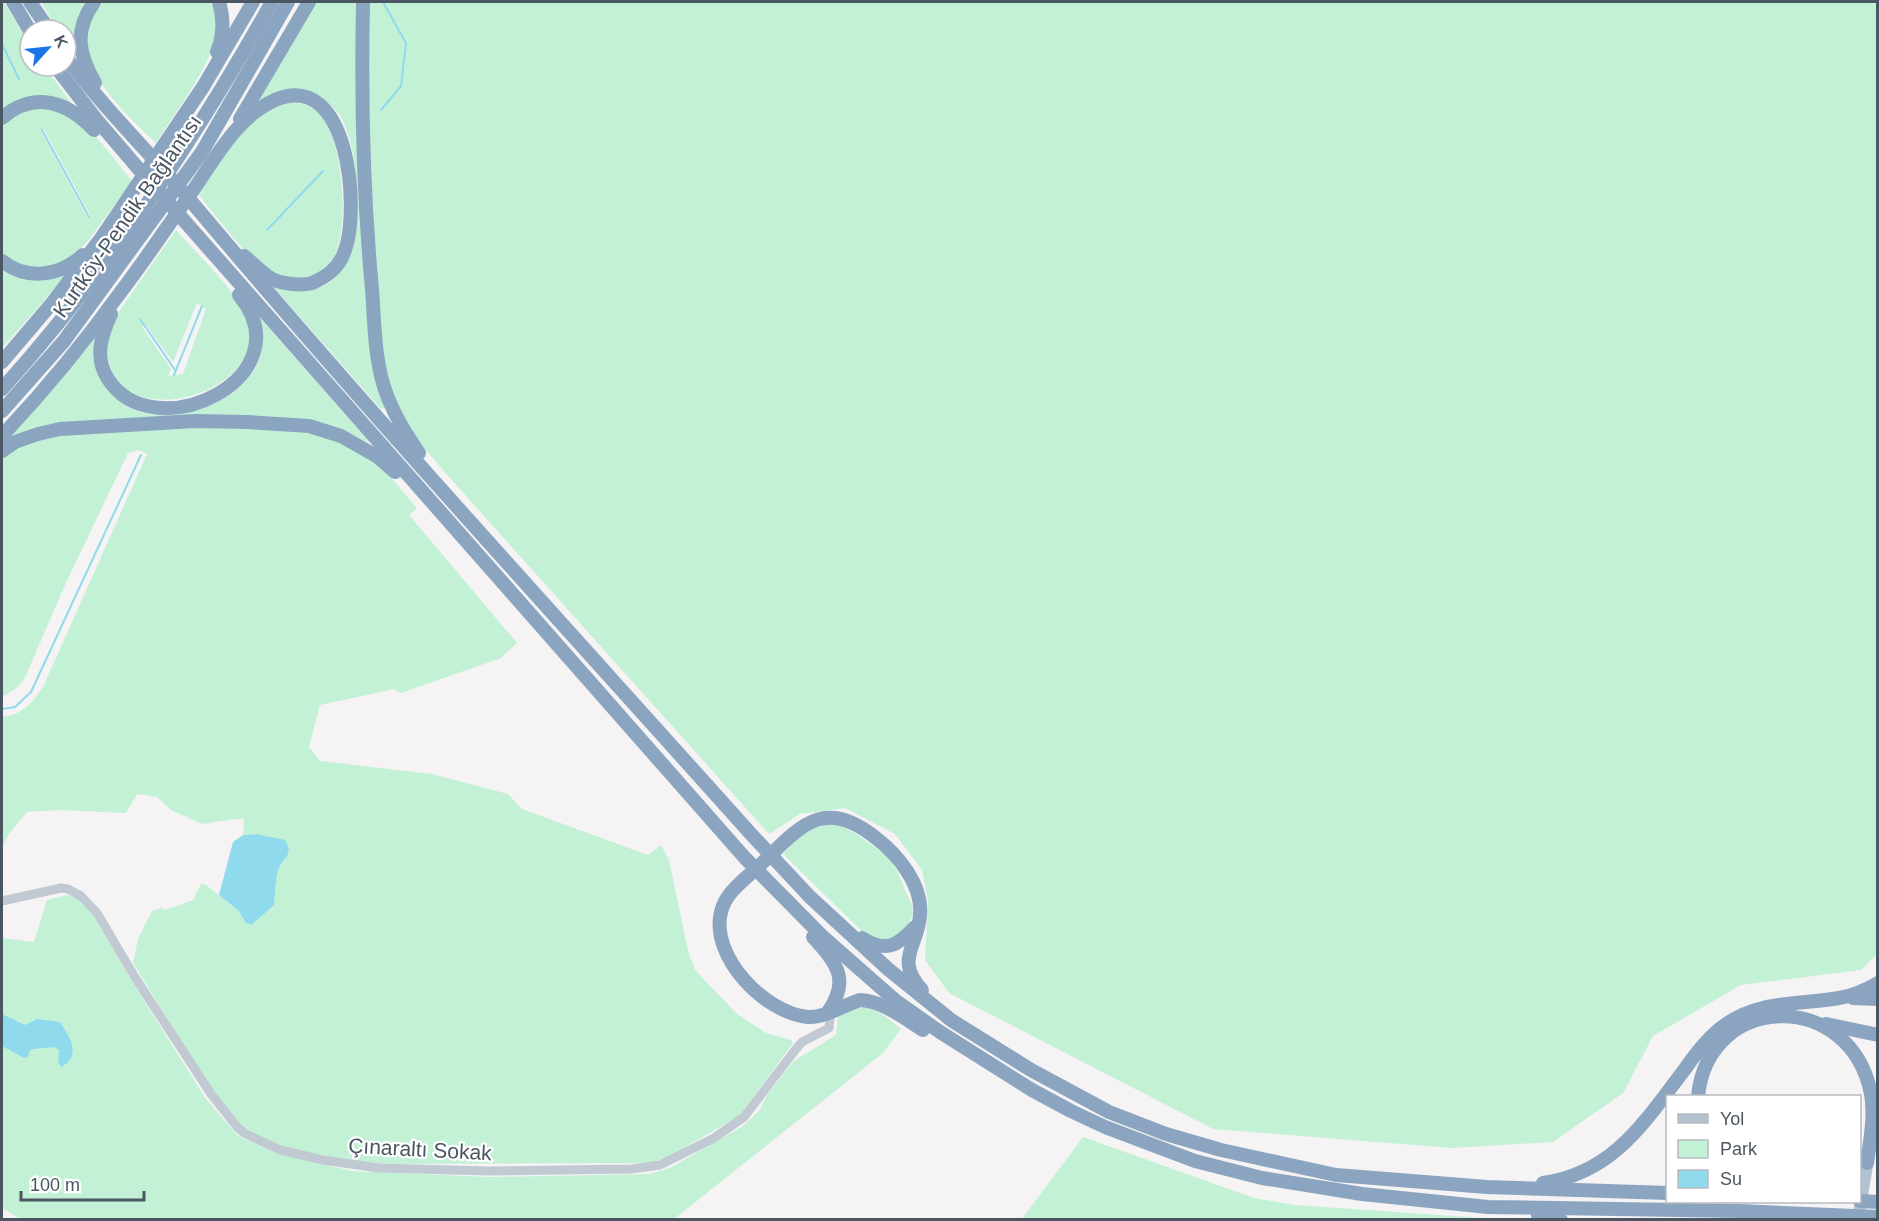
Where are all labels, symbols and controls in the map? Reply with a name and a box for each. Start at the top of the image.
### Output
north arrow [18,18,78,78]
text: K [51,32,71,51]
street label: Kurtköy-Pendik Bağlantısı [48,110,206,322]
legend [1666,1095,1861,1203]
text: Yol [1720,1109,1744,1129]
street label: Çınaraltı Sokak [348,1134,493,1164]
text: Park [1720,1139,1758,1159]
scale bar [21,1164,144,1202]
text: Su [1720,1169,1742,1189]
text: 100 m [30,1175,80,1195]

